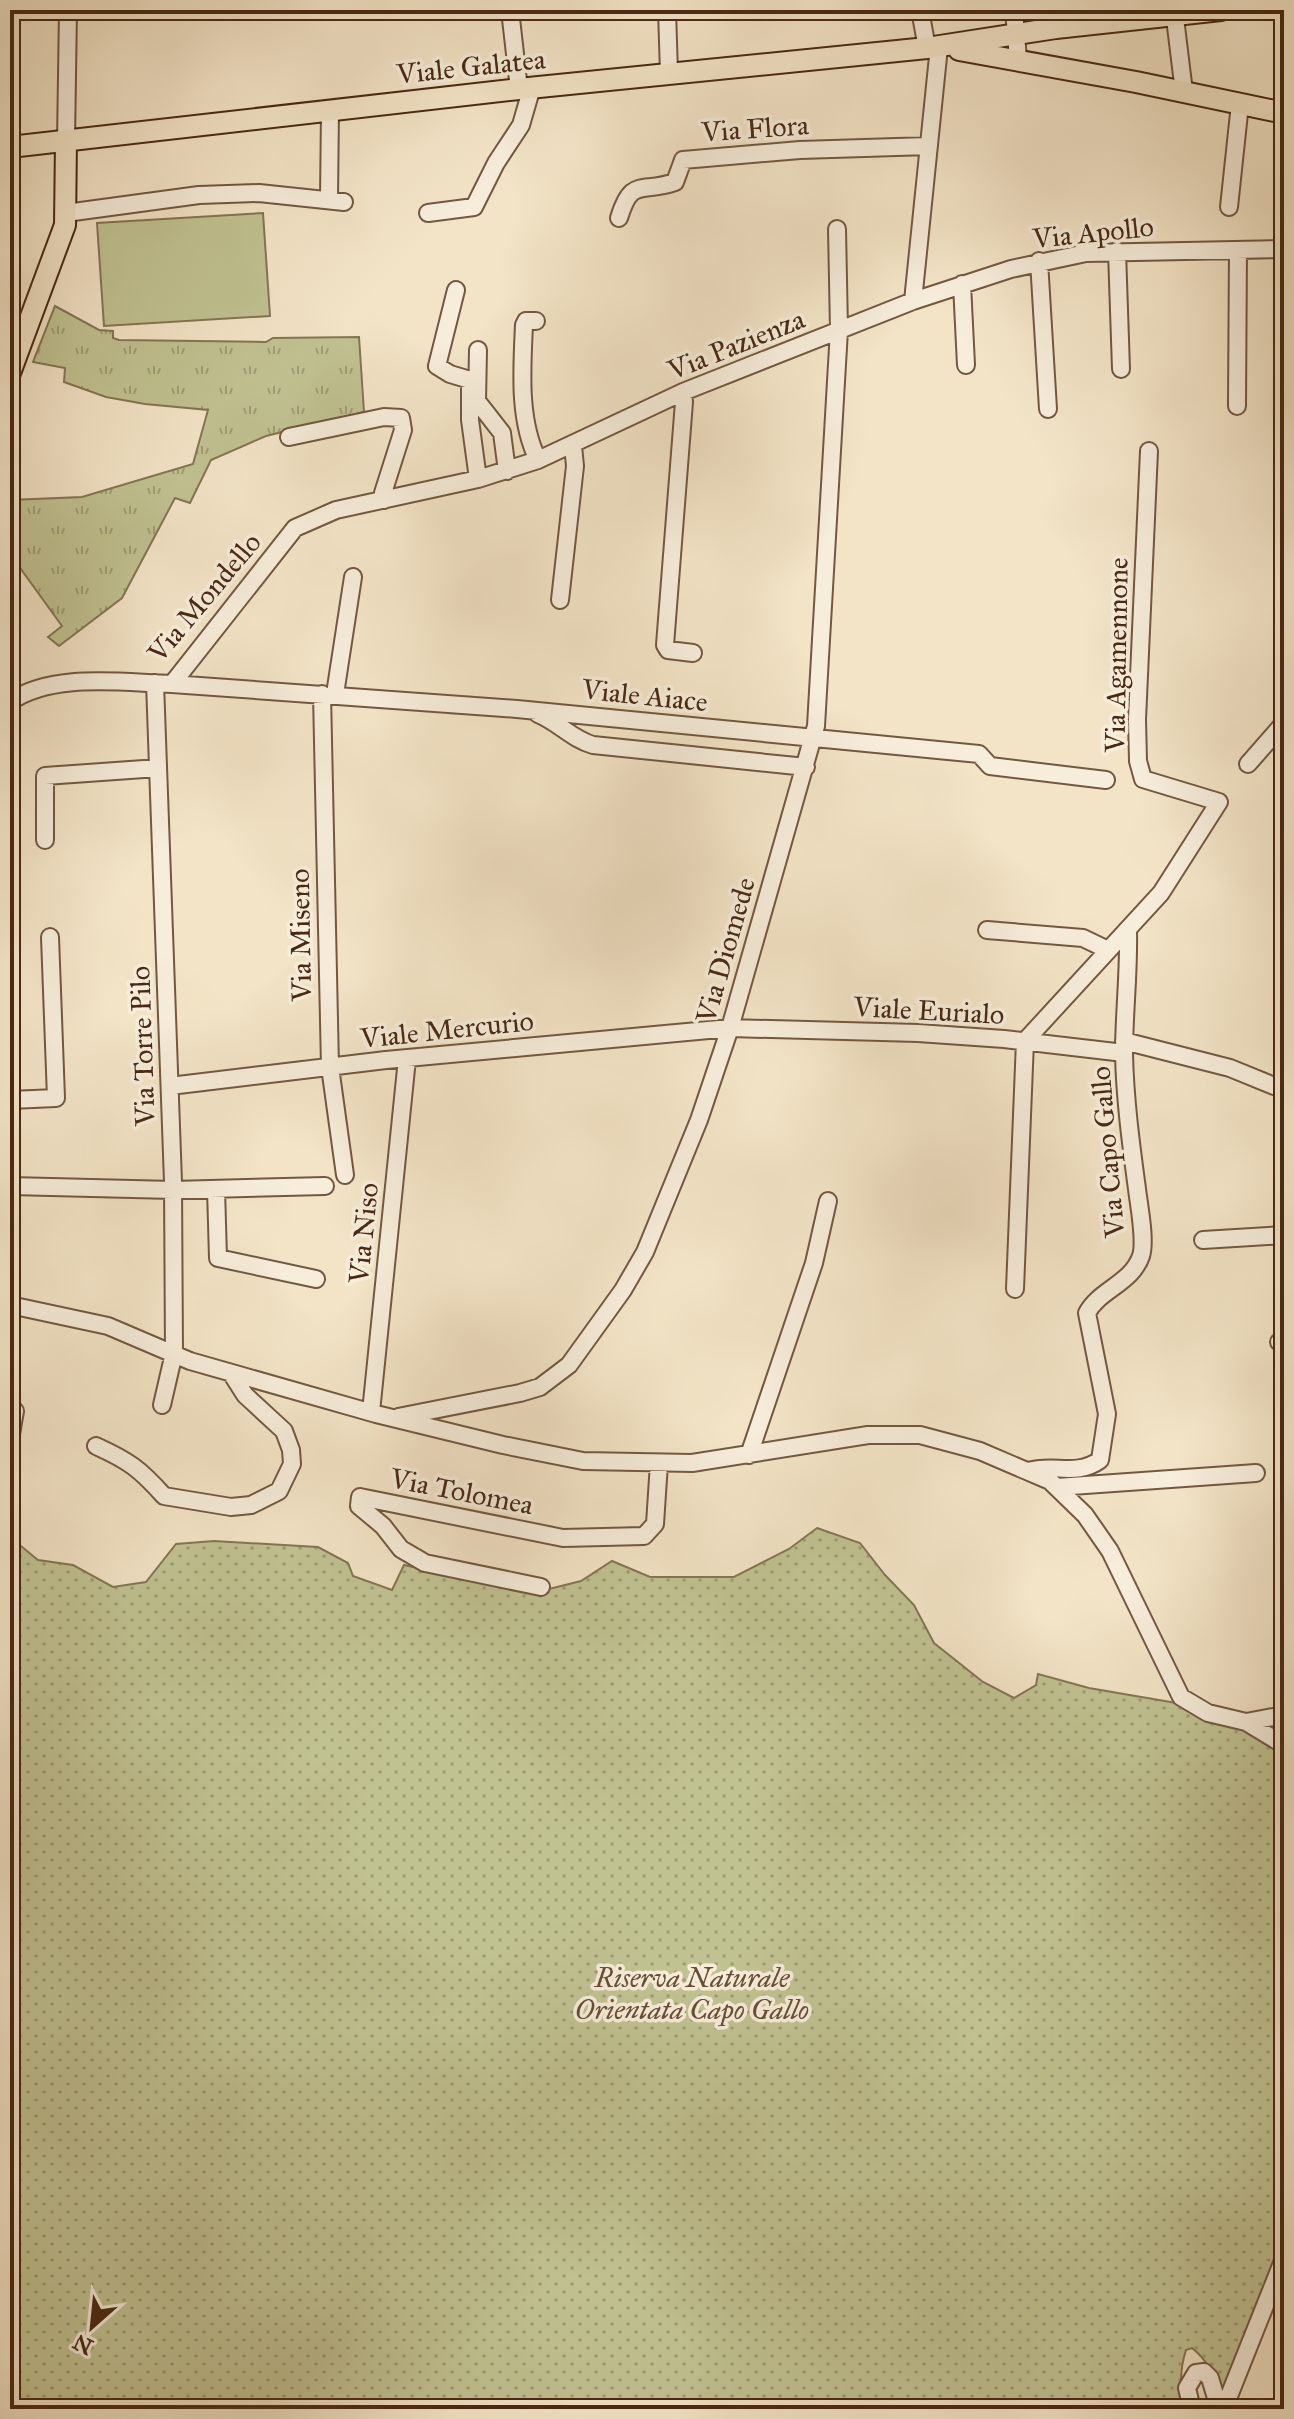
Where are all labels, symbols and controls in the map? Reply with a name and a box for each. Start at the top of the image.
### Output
street label: Viale Galatea [394,41,547,92]
street label: Via Flora [699,107,810,150]
street label: Via Apollo [1030,209,1155,256]
street label: Via Pazienza [662,301,810,388]
street label: Via Mondello [140,526,269,670]
street label: Via Agamennone [1097,557,1136,754]
street label: Viale Aiace [579,671,709,719]
street label: Via Miseno [282,868,319,1003]
street label: Via Diomede [688,873,763,1028]
street label: Via Torre Pilo [122,965,163,1128]
street label: Viale Eurialo [852,989,1005,1032]
street label: Viale Mercurio [358,1003,535,1056]
street label: Via Capo Gallo [1083,1065,1133,1240]
street label: Via Niso [341,1181,386,1286]
street label: Via Tolomea [387,1460,536,1523]
park label: Riserva Naturale Orientata Capo Gallo [575,1960,809,2027]
north arrow [52,2287,132,2367]
text: N [68,2328,98,2361]

